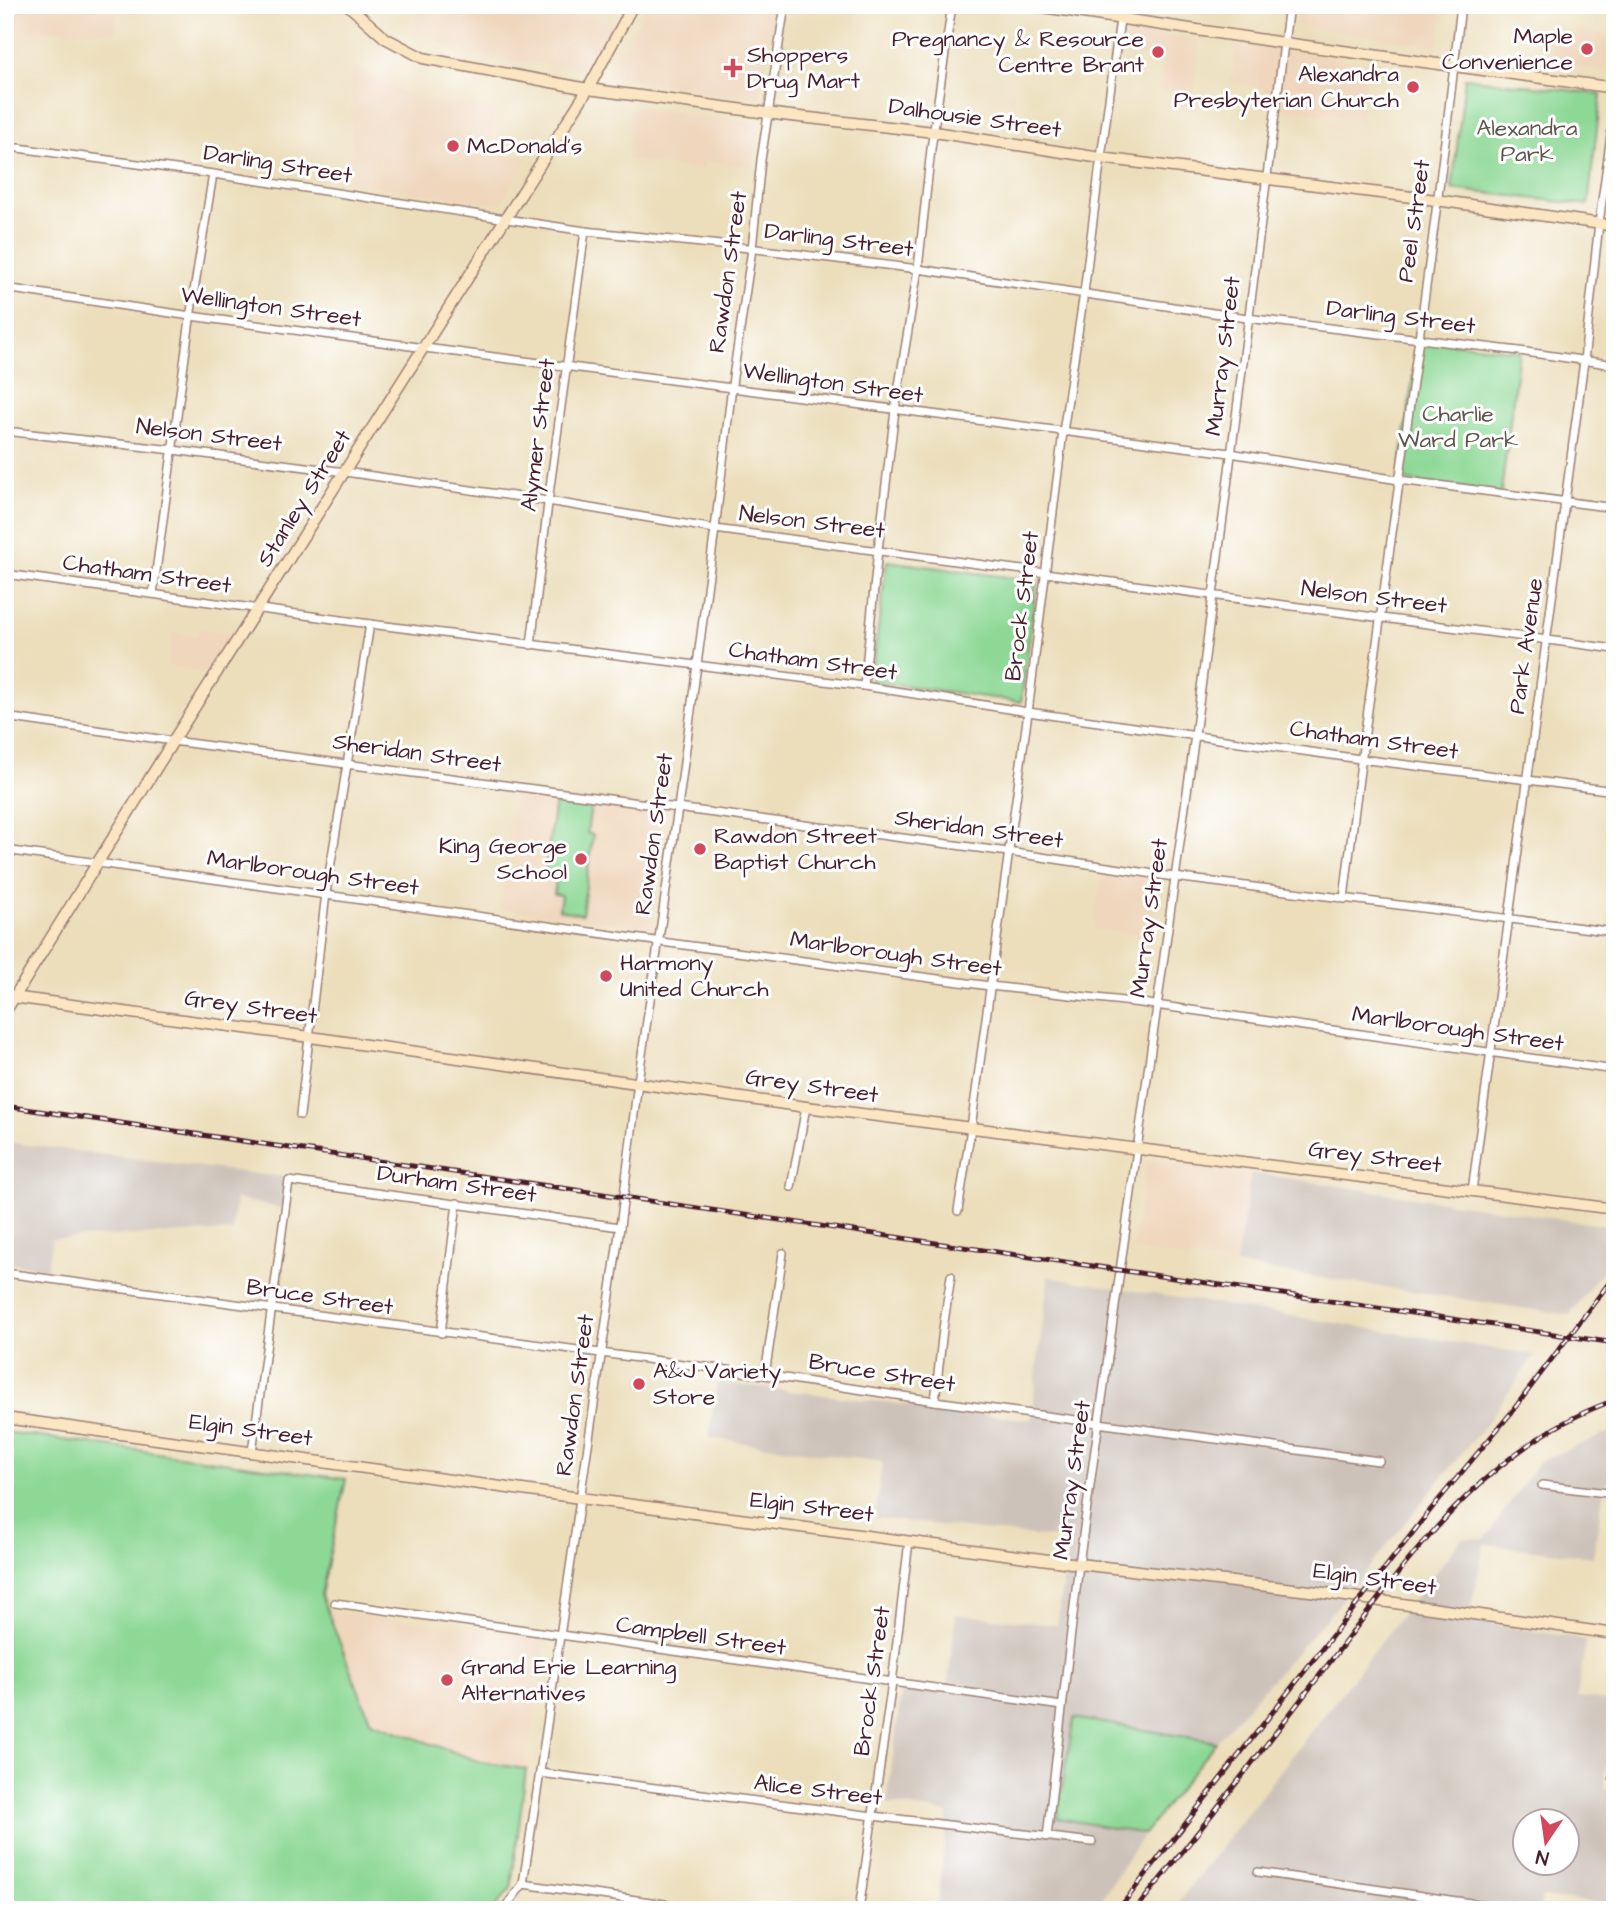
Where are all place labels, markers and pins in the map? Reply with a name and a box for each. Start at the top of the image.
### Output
place label: Maple Convenience [1442,20,1573,78]
place label: Pregnancy & Resource Centre Brant [892,23,1145,81]
place label: Shoppers Drug Mart [747,39,861,98]
marker: Maple Convenience [1579,41,1595,57]
marker: Pregnancy & Resource Centre Brant [1150,44,1166,60]
place label: Alexandra Presbyterian Church [1174,58,1400,117]
marker: Shoppers Drug Mart [725,60,741,76]
marker: Alexandra Presbyterian Church [1405,79,1421,95]
place label: McDonald's [467,130,582,162]
marker: McDonald's [445,138,461,154]
place label: Rawdon Street Baptist Church [714,820,878,878]
place label: King George School [439,830,567,888]
marker: Rawdon Street Baptist Church [692,841,708,857]
marker: King George School [573,851,589,867]
place label: Harmony United Church [620,947,769,1005]
marker: Harmony United Church [598,968,614,984]
place label: A&J Variety Store [653,1355,782,1413]
marker: A&J Variety Store [631,1376,647,1392]
place label: Grand Erie Learning Alternatives [461,1651,676,1709]
marker: Grand Erie Learning Alternatives [439,1672,455,1688]

